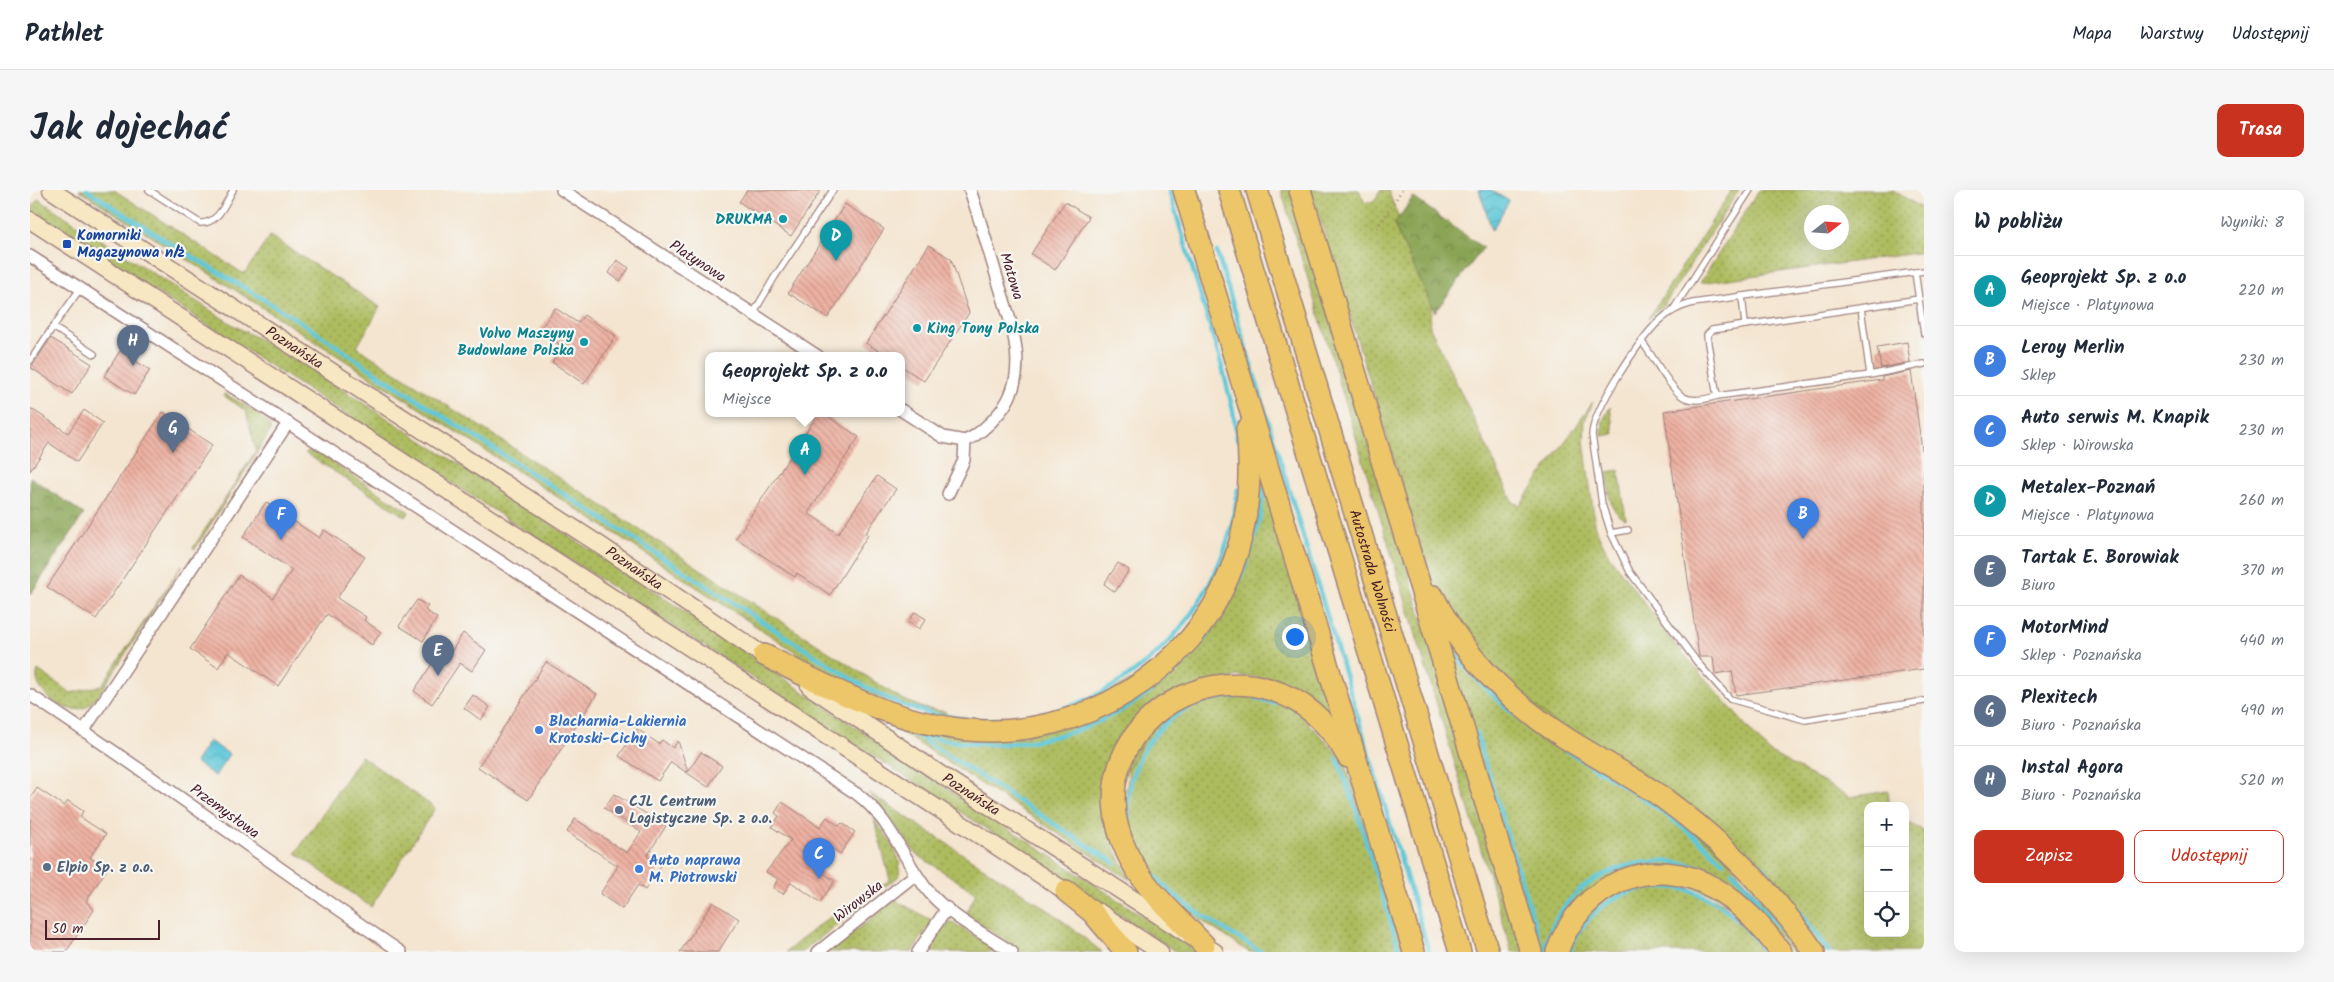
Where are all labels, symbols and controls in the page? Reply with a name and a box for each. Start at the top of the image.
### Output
text: Pathlet [25,15,104,54]
text: Mapa [2072,20,2112,49]
text: Warstwy [2140,20,2204,49]
text: Udostępnij [2232,20,2309,49]
text: Jak dojechać [30,102,229,158]
button: Trasa [2217,104,2304,157]
north arrow [1804,205,1849,250]
text: W pobliżu [1974,206,2062,239]
place label: DRUKMA [715,208,773,232]
text: Wyniki: 8 [2220,210,2284,235]
marker: DRUKMA [777,213,789,225]
pin: D [820,220,852,261]
place label: Komorniki Magazynowa n/ż [77,224,185,265]
street label: Platynowa [664,234,731,289]
marker: Komorniki Magazynowa n/ż [61,238,73,250]
street label: Matowa [992,250,1030,303]
text: Geoprojekt Sp. z o.o [2021,263,2186,293]
text: A [1985,278,1995,303]
text: 220 m [2238,278,2284,303]
text: Miejsce · Platynowa [2021,293,2154,318]
place label: King Tony Polska [927,317,1040,341]
street label: Poznańska [260,321,328,376]
place label: Volvo Maszyny Budowlane Polska [458,322,574,363]
marker: King Tony Polska [911,322,923,334]
pin: H [117,325,149,366]
text: Leroy Merlin [2021,333,2124,363]
marker: Volvo Maszyny Budowlane Polska [578,336,590,348]
text: B [1985,348,1995,373]
text: 230 m [2238,348,2284,373]
popup [705,352,905,417]
text: Geoprojekt Sp. z o.o [722,357,888,387]
text: Sklep [2021,363,2056,388]
text: Miejsce [722,387,771,412]
text: Auto serwis M. Knapik [2021,403,2209,433]
pin: G [157,412,189,453]
text: C [1985,418,1995,443]
text: 230 m [2238,418,2284,443]
text: Sklep · Wirowska [2021,433,2134,458]
pin: A [789,434,821,475]
text: Metalex-Poznań [2021,473,2155,503]
text: D [1985,488,1995,513]
text: 260 m [2239,488,2284,513]
pin: B [1787,498,1819,539]
pin: F [265,499,297,540]
text: Miejsce · Platynowa [2021,503,2154,528]
street label: Autostrada Wolności [1342,507,1402,637]
street label: Poznańska [600,541,667,597]
text: Tartak E. Borowiak [2021,543,2179,573]
text: E [1986,558,1994,583]
text: 370 m [2240,558,2284,583]
text: Biuro [2021,573,2055,598]
text: MotorMind [2021,613,2108,643]
your location [1282,624,1308,650]
text: F [1986,628,1994,653]
text: 440 m [2239,628,2284,653]
pin: E [422,635,454,676]
text: Sklep · Poznańska [2021,643,2142,668]
text: Plexitech [2021,683,2098,713]
text: G [1985,698,1995,723]
text: 490 m [2240,698,2284,723]
place label: Blacharnia-Lakiernia Krotoski-Cichy [549,710,687,751]
text: Biuro · Poznańska [2021,713,2141,738]
marker: Blacharnia-Lakiernia Krotoski-Cichy [533,724,545,736]
text: Instal Agora [2021,753,2123,783]
street label: Poznańska [937,767,1005,823]
text: H [1985,768,1995,793]
text: 520 m [2239,768,2284,793]
street label: Przemysłowa [185,778,264,845]
text: Biuro · Poznańska [2021,783,2141,808]
place label: CJL Centrum Logistyczne Sp. z o.o. [629,790,772,831]
map controls [1864,802,1909,937]
button: + [1864,802,1909,847]
marker: CJL Centrum Logistyczne Sp. z o.o. [613,804,625,816]
button: Zapisz [1974,830,2124,883]
button: Udostępnij [2134,830,2284,883]
pin: C [803,838,835,879]
button: − [1864,847,1909,892]
place label: Auto naprawa M. Piotrowski [649,849,741,890]
place label: Elpio Sp. z o.o. [57,856,153,880]
marker: Elpio Sp. z o.o. [41,861,53,873]
marker: Auto naprawa M. Piotrowski [633,863,645,875]
street label: Wirowska [829,875,889,929]
button: locate [1864,892,1909,937]
scale bar [45,917,160,940]
text: 50 m [52,918,83,940]

